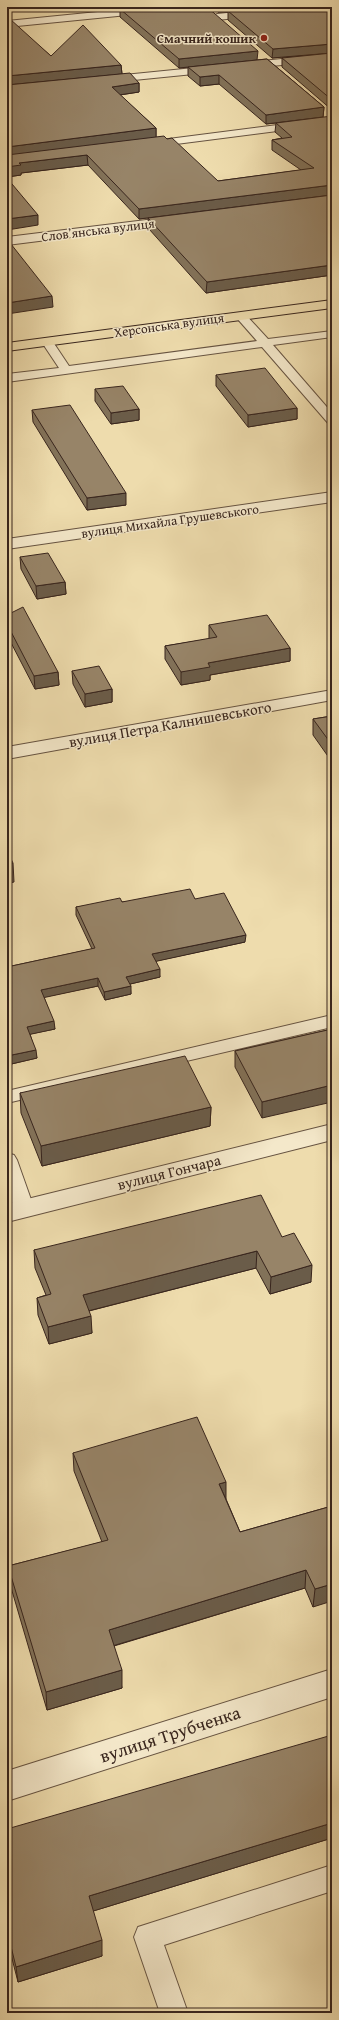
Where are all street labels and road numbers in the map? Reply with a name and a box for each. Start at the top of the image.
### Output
street label: Словʼянська вулиця [40,214,156,246]
street label: Херсонська вулиця [113,308,226,342]
street label: вулиця Михайла Грушевського [80,499,260,543]
street label: вулиця Петра Калнишевського [67,696,273,752]
street label: вулиця Гончара [115,1149,224,1195]
street label: вулиця Трубченка [96,1698,244,1769]

